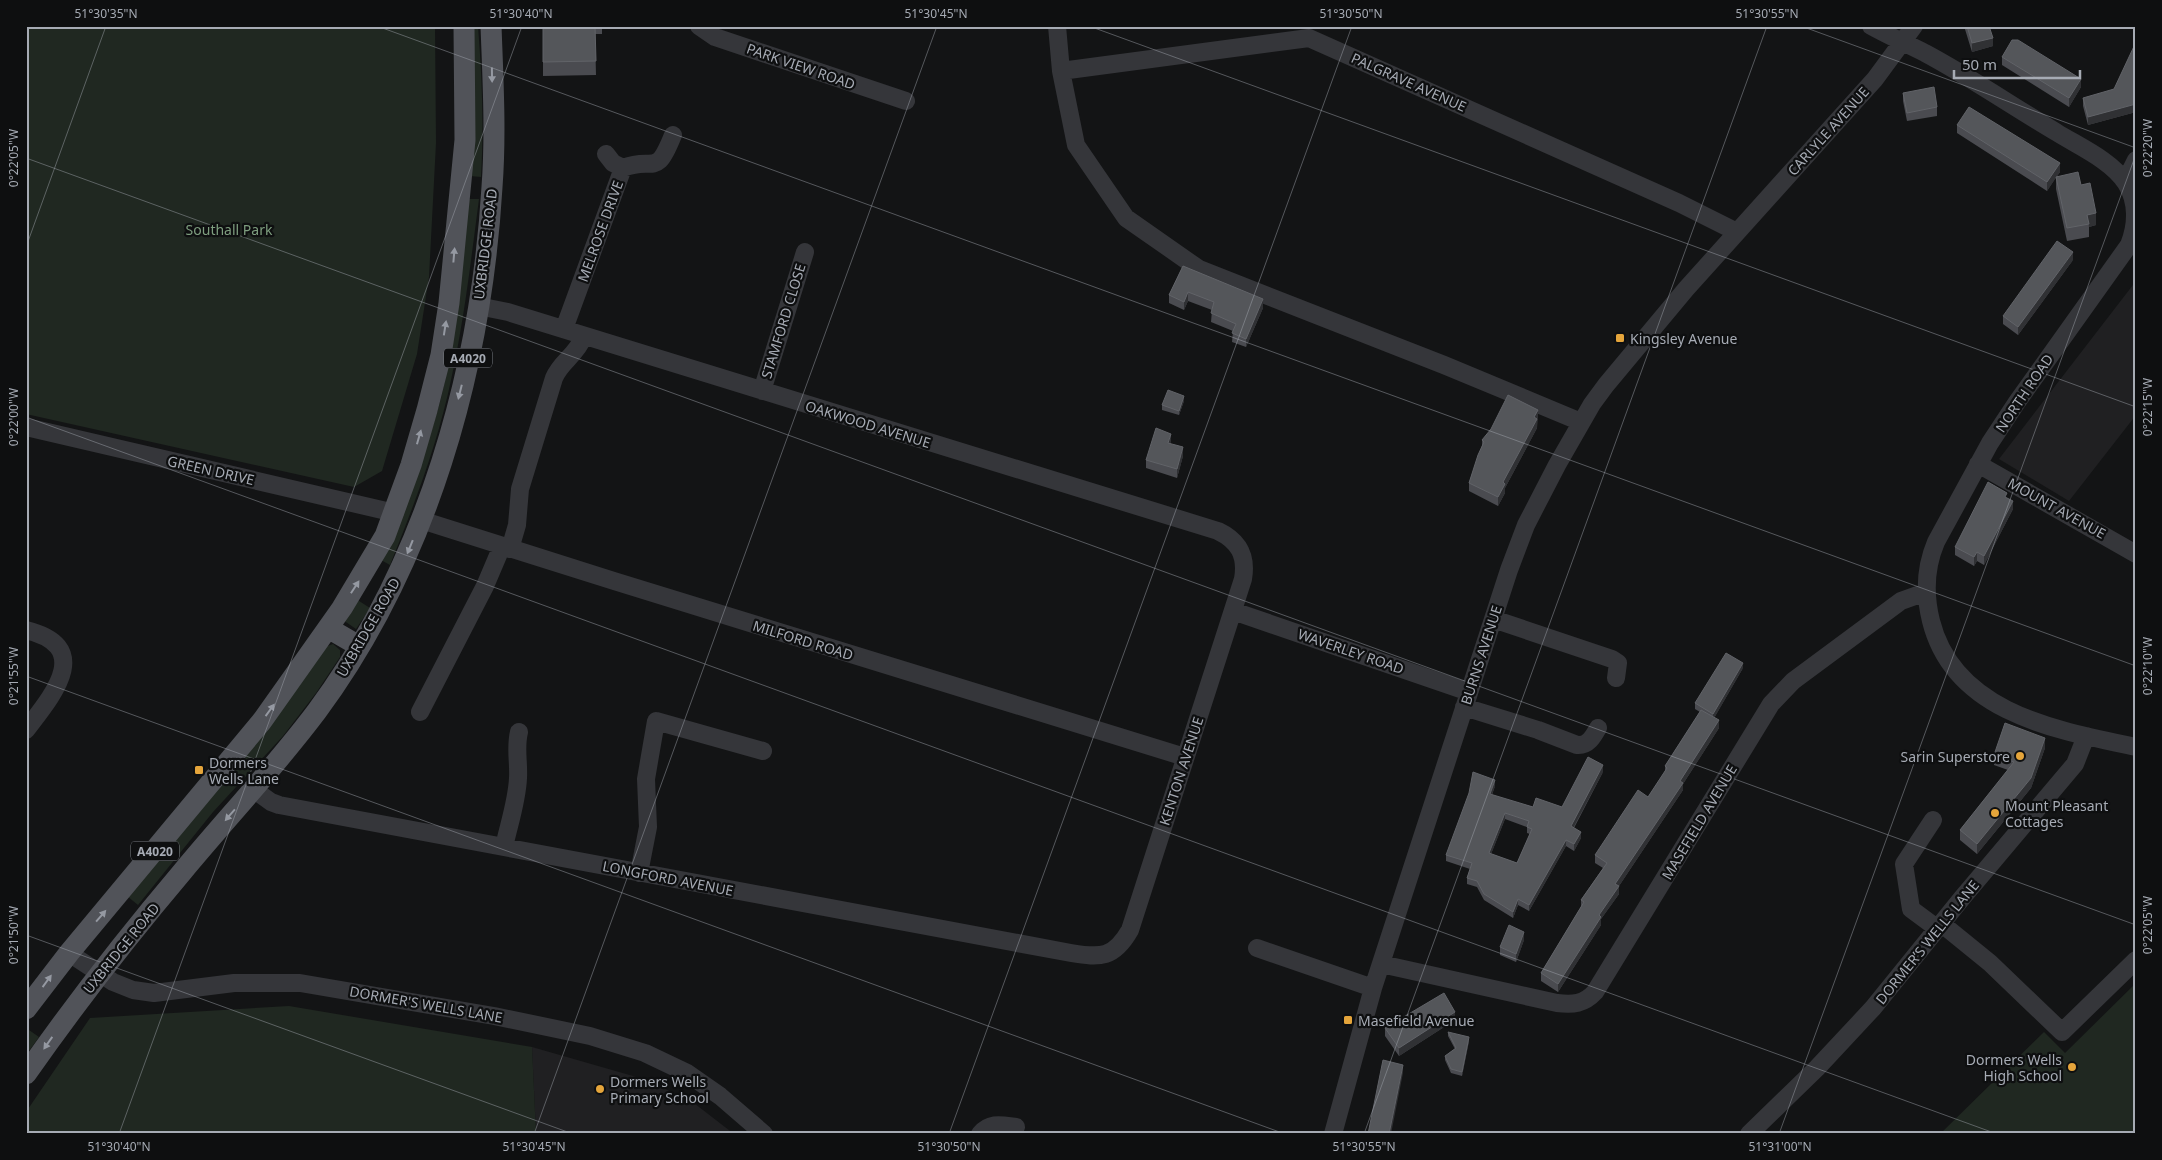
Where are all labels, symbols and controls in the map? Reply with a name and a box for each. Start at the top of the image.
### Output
text: 51°30'35"N [74,5,138,22]
text: 51°30'40"N [489,5,553,22]
text: 51°30'45"N [904,5,968,22]
text: 51°30'50"N [1319,5,1383,22]
text: 51°30'55"N [1735,5,1799,22]
street label: PARK VIEW ROAD [744,38,858,94]
street label: PALGRAVE AVENUE [1348,48,1470,116]
scale bar [1954,48,2081,80]
text: 50 m [1962,54,1997,74]
one-way arrow [489,67,497,83]
street label: CARLYLE AVENUE [1783,83,1873,179]
text: 0°22'20"W [2139,119,2156,177]
text: 0°22'05"W [5,129,22,187]
street label: MELROSE DRIVE [573,178,627,284]
street label: UXBRIDGE ROAD [469,188,501,300]
park label: Southall Park [186,220,273,239]
one-way arrow [450,247,458,263]
street label: STAMFORD CLOSE [756,261,810,381]
one-way arrow [442,320,450,336]
place label: Kingsley Avenue [1630,329,1738,348]
marker: Kingsley Avenue [1614,332,1626,344]
road number: A4020 [444,348,492,368]
street label: NORTH ROAD [1991,350,2057,436]
text: 0°22'15"W [2139,378,2156,436]
one-way arrow [456,385,464,400]
text: 0°22'00"W [5,388,22,446]
street label: OAKWOOD AVENUE [803,396,933,452]
one-way arrow [416,430,424,445]
street label: GREEN DRIVE [166,451,256,489]
street label: MOUNT AVENUE [2005,473,2109,543]
one-way arrow [406,539,414,554]
street label: UXBRIDGE ROAD [332,574,404,680]
one-way arrow [350,580,360,594]
street label: BURNS AVENUE [1456,603,1506,707]
street label: MILFORD ROAD [750,616,856,664]
street label: WAVERLEY ROAD [1295,624,1407,678]
text: 0°22'10"W [2139,637,2156,695]
text: 0°21'55"W [5,647,22,705]
one-way arrow [265,703,275,716]
street label: KENTON AVENUE [1154,714,1208,828]
place label: Sarin Superstore [1901,747,2010,766]
marker: Sarin Superstore [2014,750,2026,762]
place label: Dormers Wells Lane [209,753,279,788]
street label: MASEFIELD AVENUE [1657,761,1741,883]
marker: Dormers Wells Lane [193,764,205,776]
place label: Mount Pleasant Cottages [2005,796,2108,831]
marker: Mount Pleasant Cottages [1989,807,2001,819]
one-way arrow [225,809,236,822]
road number: A4020 [131,841,179,860]
street label: LONGFORD AVENUE [601,856,735,900]
street label: DORMER’S WELLS LANE [1871,876,1983,1008]
text: 0°22'05"W [2139,896,2156,954]
street label: UXBRIDGE ROAD [79,899,163,997]
text: 0°21'50"W [5,906,22,964]
one-way arrow [95,910,107,922]
one-way arrow [42,975,53,988]
street label: DORMER'S WELLS LANE [348,981,504,1027]
place label: Masefield Avenue [1358,1011,1475,1030]
marker: Masefield Avenue [1342,1014,1354,1026]
one-way arrow [43,1037,53,1050]
place label: Dormers Wells High School [1966,1050,2062,1085]
marker: Dormers Wells High School [2066,1061,2078,1073]
place label: Dormers Wells Primary School [610,1072,709,1107]
marker: Dormers Wells Primary School [594,1083,606,1095]
text: 51°30'40"N [87,1138,151,1155]
text: 51°30'45"N [502,1138,566,1155]
text: 51°30'50"N [917,1138,981,1155]
text: 51°30'55"N [1332,1138,1396,1155]
text: 51°31'00"N [1748,1138,1812,1155]

